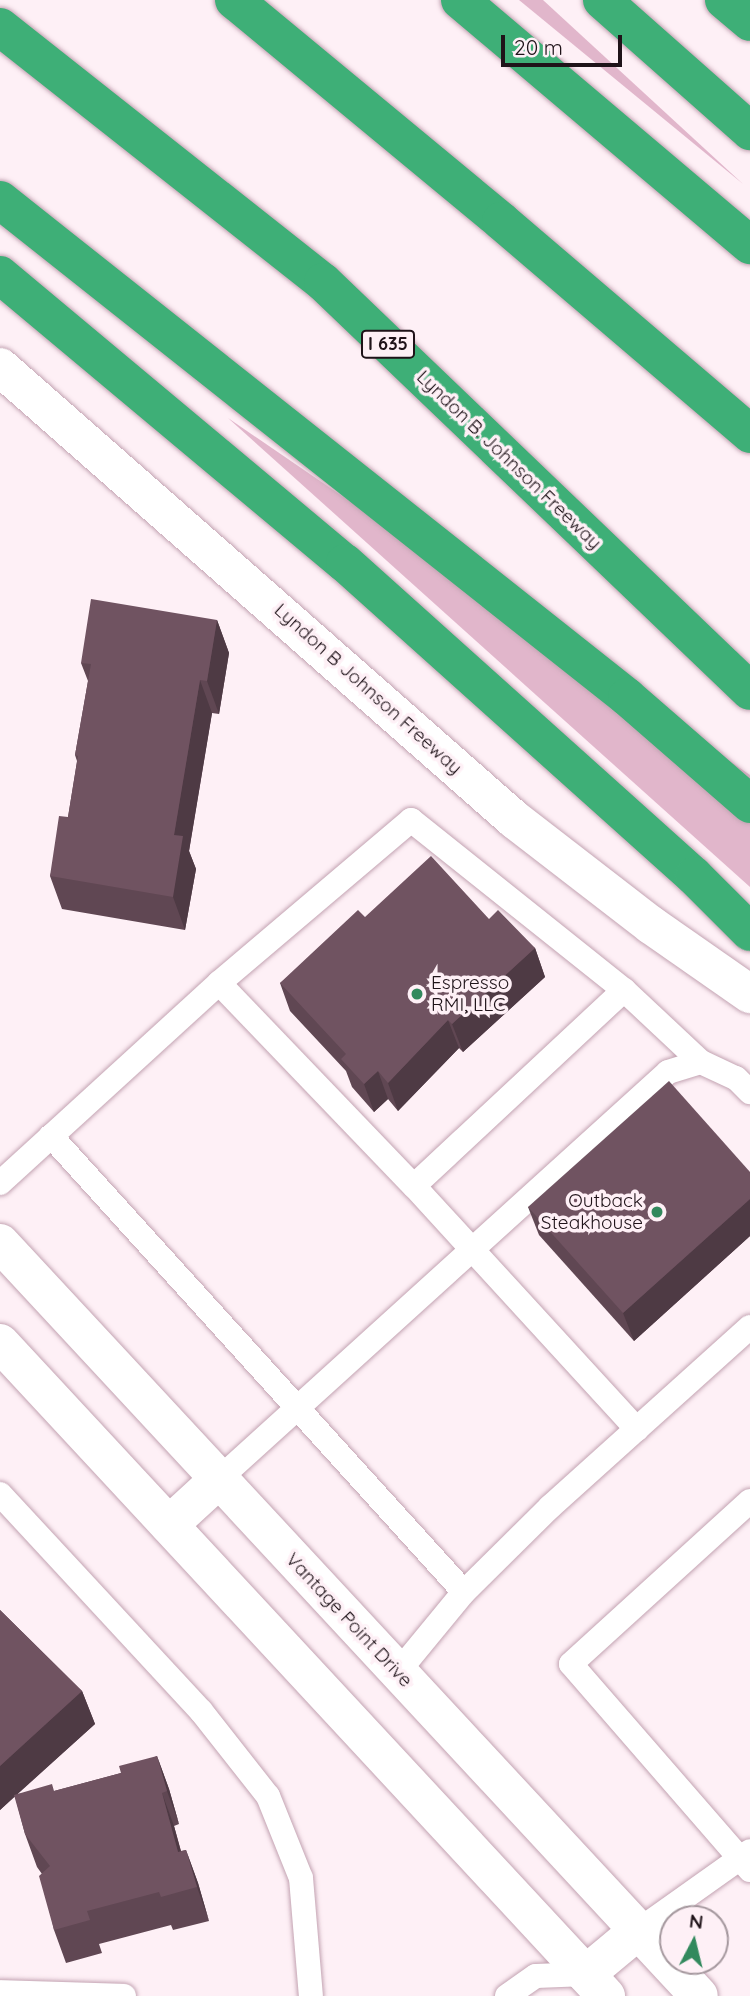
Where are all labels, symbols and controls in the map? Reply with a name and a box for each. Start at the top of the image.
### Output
scale bar [505,21,626,65]
text: 20 m [514,34,563,60]
road number: I 635 [360,330,416,358]
street label: Lyndon B. Johnson Freeway [412,366,606,554]
street label: Lyndon B Johnson Freeway [270,599,466,779]
place label: Espresso RMI, LLC [431,972,509,1016]
marker: Espresso RMI, LLC [409,986,425,1002]
place label: Outback Steakhouse [541,1190,643,1234]
marker: Outback Steakhouse [649,1204,665,1220]
street label: Vantage Point Drive [281,1548,417,1692]
north arrow [659,1905,729,1975]
text: N [688,1908,705,1934]

